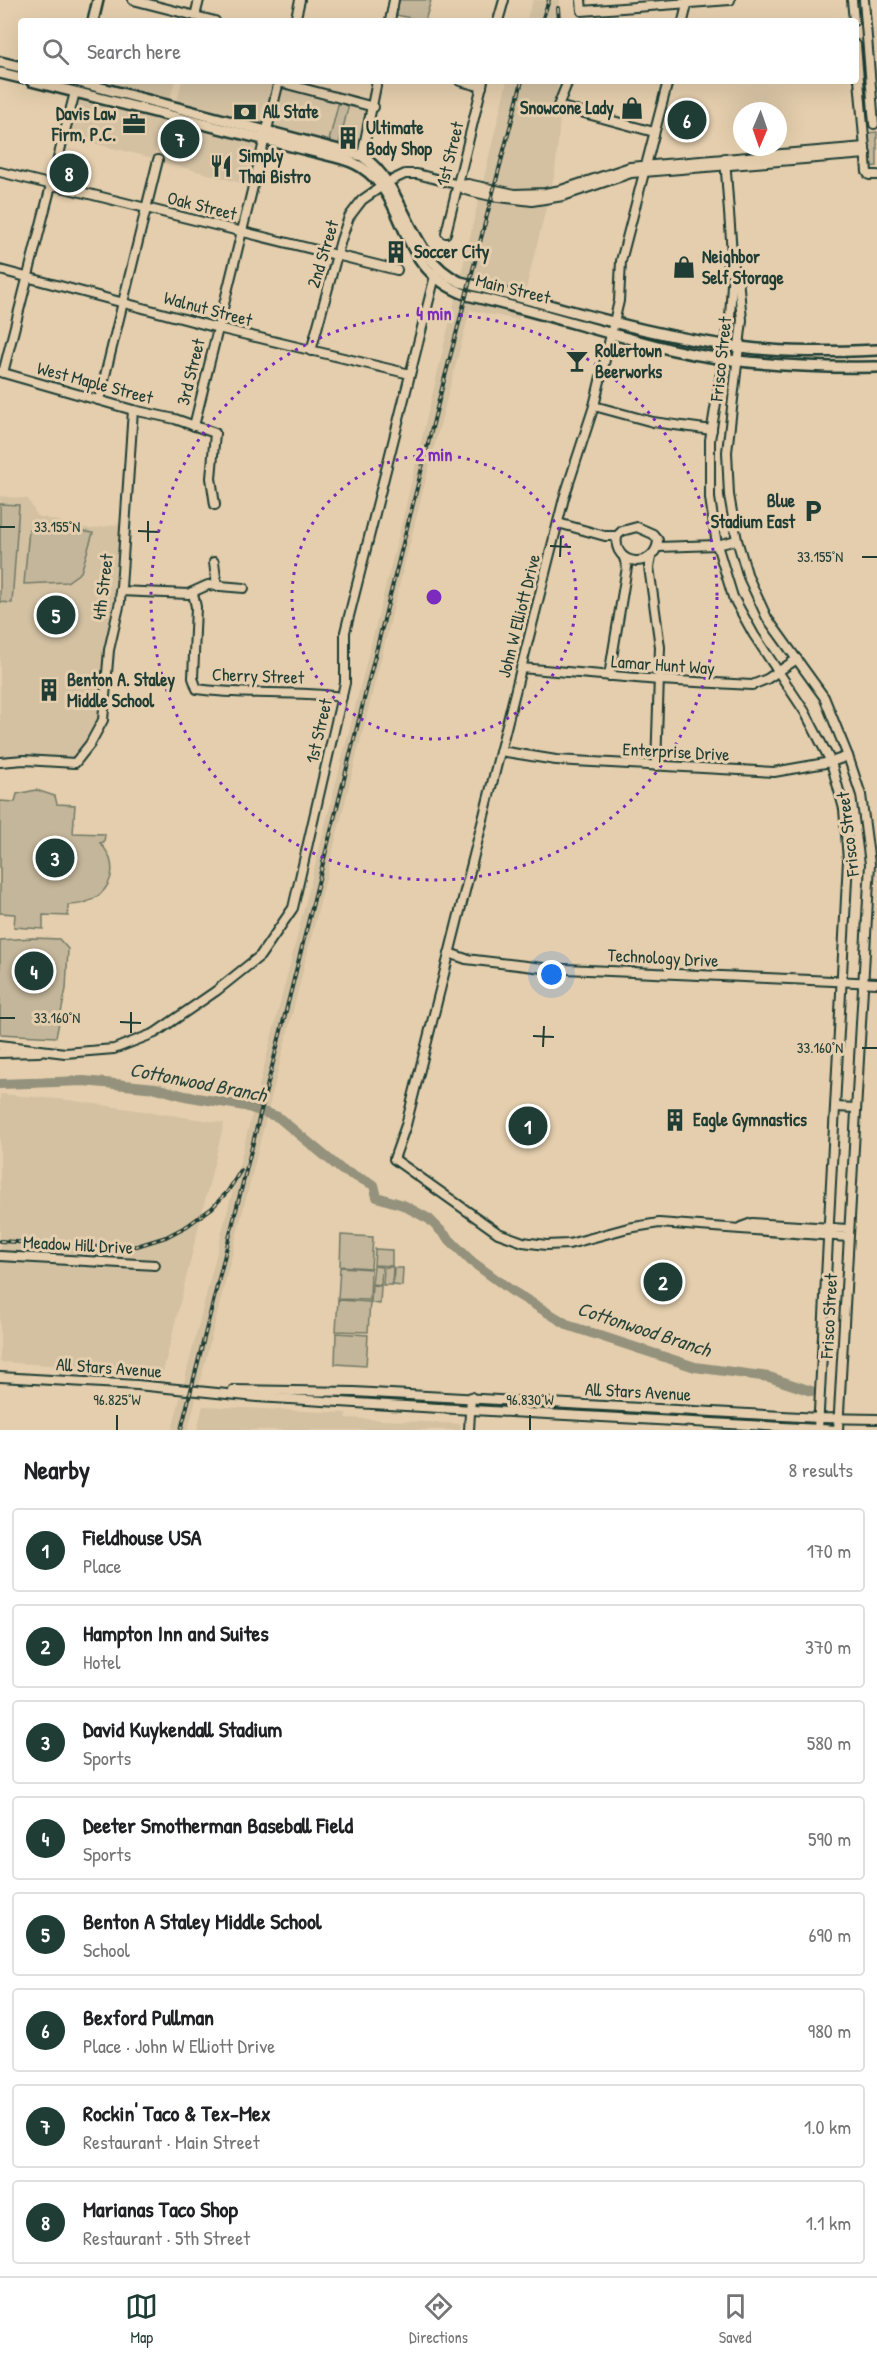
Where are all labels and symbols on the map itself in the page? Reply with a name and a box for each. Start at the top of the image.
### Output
place label: Snowcone Lady [520,95,614,121]
shop icon: Snowcone Lady [619,95,645,121]
pin: 6 [668,98,706,142]
bank icon: All State [232,99,258,125]
place label: All State [263,99,319,124]
place label: Davis Law Firm, P.C. [51,101,117,147]
north arrow [733,102,787,156]
office icon: Davis Law Firm, P.C. [121,111,147,137]
place label: Ultimate Body Shop [366,115,432,162]
pin: 7 [160,116,200,162]
street label: 1st Street [429,118,470,189]
building icon: Ultimate Body Shop [335,125,361,151]
place label: Simply Thai Bistro [238,143,311,189]
pin: 8 [50,150,88,195]
restaurant icon: Simply Thai Bistro [208,153,234,179]
street label: Oak Street [165,185,240,226]
street label: 2nd Street [300,216,345,291]
building icon: Soccer City [383,239,409,265]
place label: Soccer City [414,239,490,265]
place label: Neighbor Self Storage [702,244,785,291]
shop icon: Neighbor Self Storage [671,254,697,280]
street label: Main Street [473,267,554,310]
street label: Walnut Street [161,285,256,333]
text: 4 min [416,301,452,326]
street label: Frisco Street [704,315,737,403]
street label: 3rd Street [170,335,211,408]
place label: Rollertown Beerworks [595,338,662,384]
bar icon: Rollertown Beerworks [564,348,590,374]
street label: West Maple Street [34,355,157,410]
text: 2 min [416,442,452,467]
place label: Blue Stadium East [711,488,796,534]
parking icon: Blue Stadium East [800,498,826,524]
text: 33.155°N [34,516,80,537]
text: 33.155°N [797,546,843,567]
street label: 4th Street [86,552,119,621]
street label: John W Elliott Drive [491,552,546,680]
centre of rings [424,587,444,607]
pin: 5 [36,592,76,638]
street label: Lamar Hunt Way [610,648,716,681]
street label: Cherry Street [212,661,305,690]
place label: Benton A. Staley Middle School [67,667,175,713]
building icon: Benton A. Staley Middle School [36,677,62,703]
street label: 1st Street [299,695,338,766]
street label: Enterprise Drive [622,736,730,767]
street label: Frisco Street [830,790,865,879]
pin: 3 [36,836,74,880]
street label: Technology Drive [607,942,719,973]
pin: 4 [15,948,54,994]
your location [537,960,566,989]
text: 33.160°N [34,1007,80,1028]
text: 33.160°N [797,1037,843,1058]
water label: Cottonwood Branch [128,1055,270,1108]
pin: 1 [508,1104,548,1148]
building icon: Eagle Gymnastics [662,1107,688,1133]
place label: Eagle Gymnastics [693,1107,807,1133]
street label: Meadow Hill Drive [22,1229,134,1260]
pin: 2 [644,1260,682,1304]
street label: Frisco Street [814,1272,843,1360]
water label: Cottonwood Branch [574,1294,716,1363]
street label: All Stars Avenue [55,1351,163,1384]
street label: All Stars Avenue [585,1376,692,1407]
text: 96.825°W [93,1389,141,1410]
text: 96.830°W [506,1389,554,1410]

